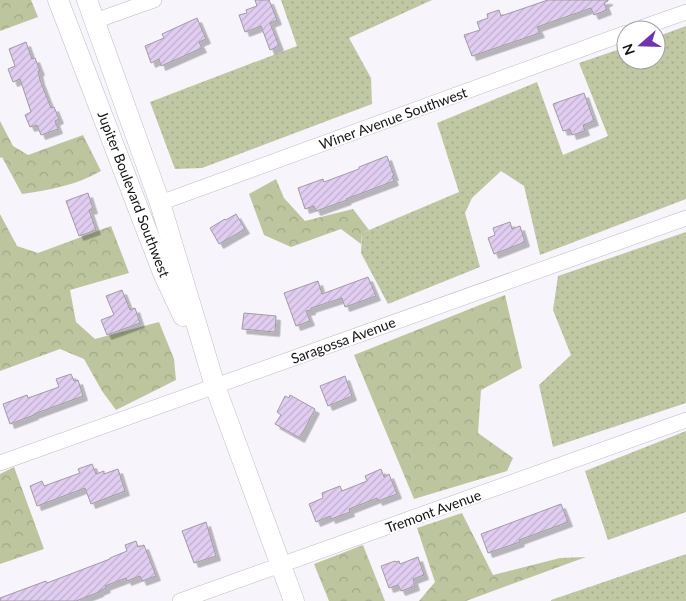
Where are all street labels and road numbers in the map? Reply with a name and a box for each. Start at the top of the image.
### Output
street label: Winer Avenue Southwest [317,83,469,153]
street label: Jupiter Boulevard Southwest [94,109,174,279]
street label: Saragossa Avenue [288,313,398,367]
street label: Tremont Avenue [383,486,483,536]

